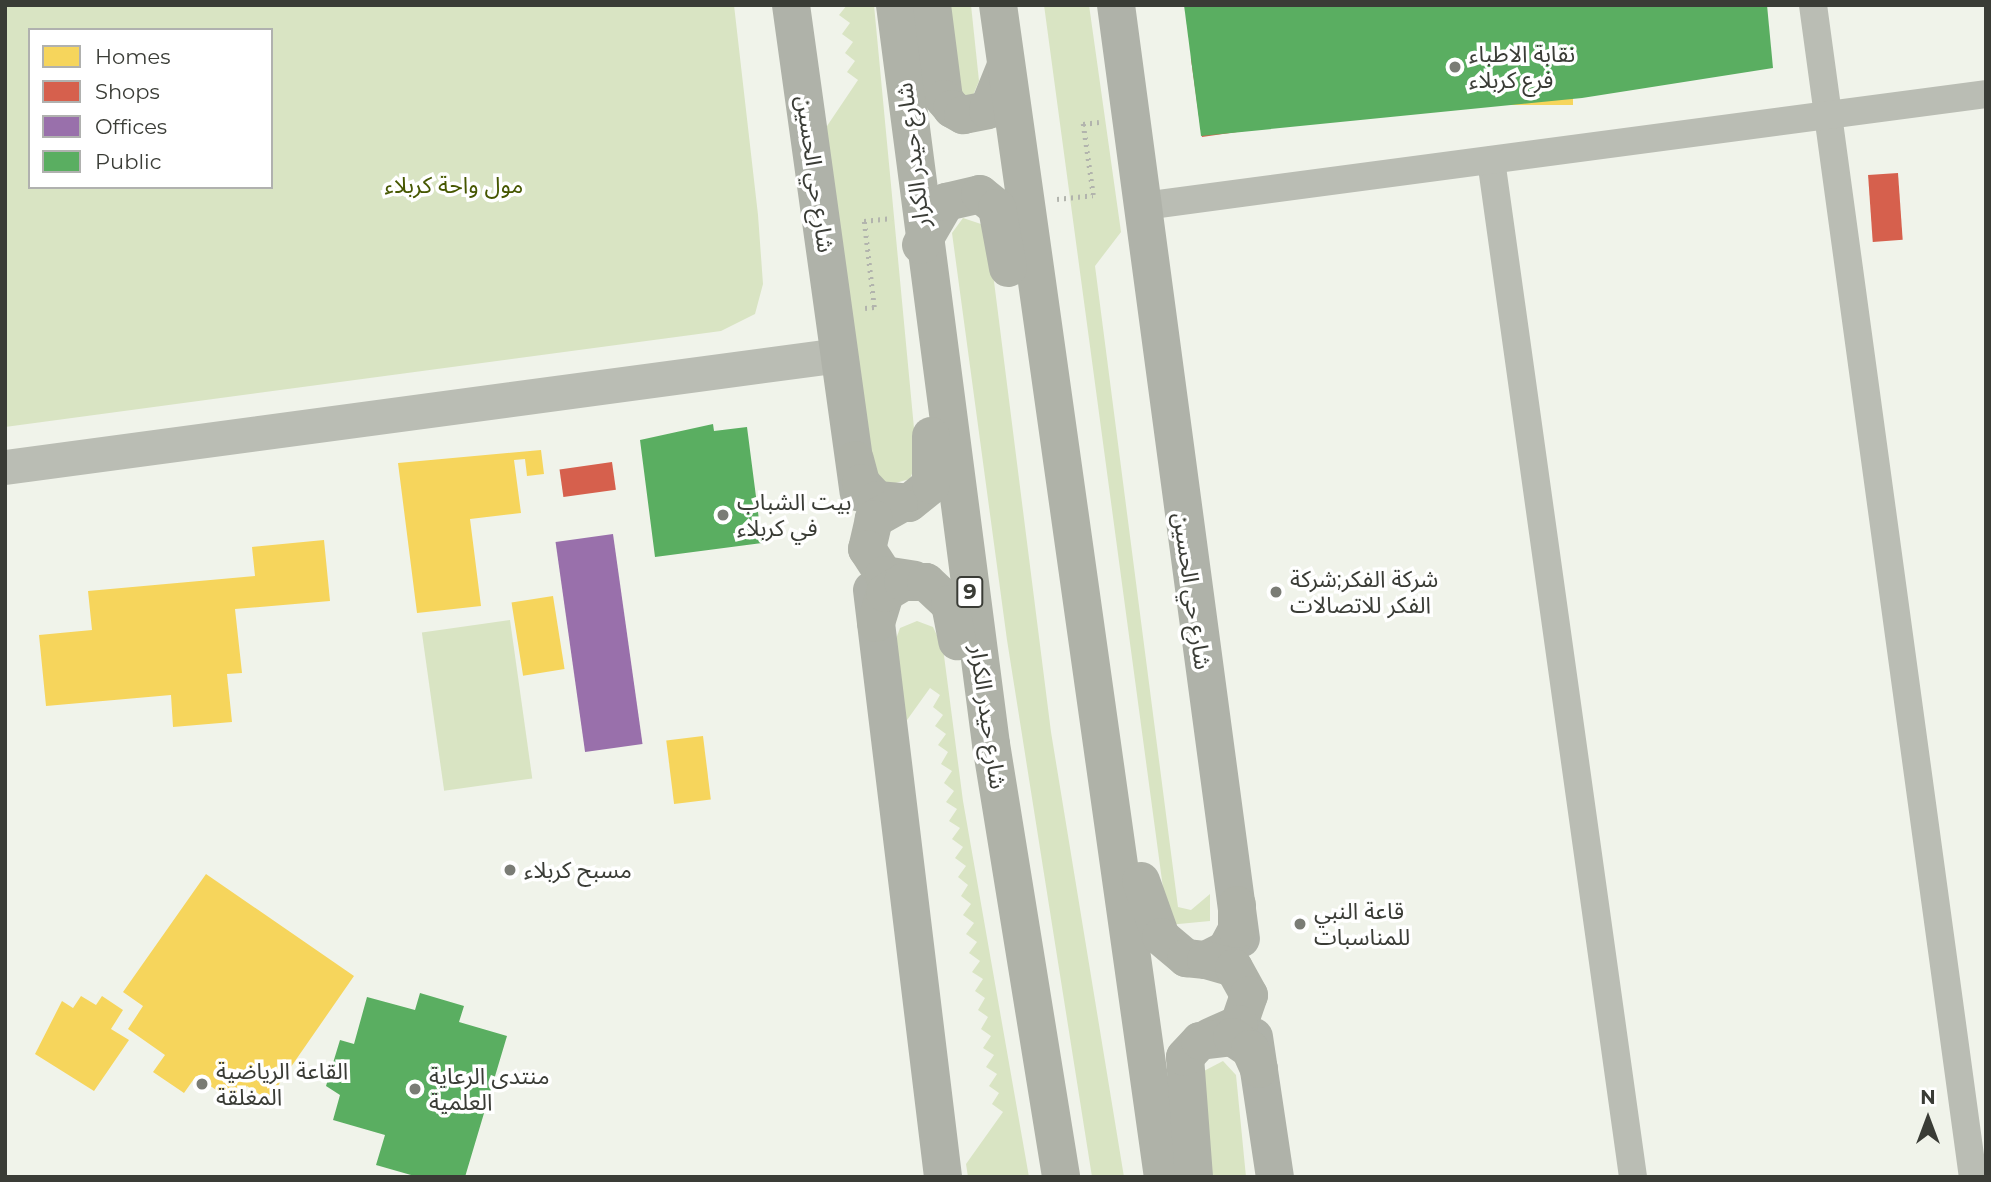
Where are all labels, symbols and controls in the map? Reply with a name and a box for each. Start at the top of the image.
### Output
legend [28,28,273,189]
place label: نقابة الاطباء فرع كربلاء [1469,40,1575,94]
text: Homes [95,44,170,69]
marker: نقابة الاطباء فرع كربلاء [1447,59,1463,75]
text: Shops [95,79,160,104]
street label: شارع حيدر الكرار [890,81,936,229]
street label: شارع حي الحسين [790,94,840,254]
text: Offices [95,114,167,139]
text: Public [95,149,162,174]
park label: مول واحة كربلاء [385,171,523,199]
place label: بيت الشباب في كربلاء [737,488,851,542]
marker: بيت الشباب في كربلاء [715,507,731,523]
street label: شارع حي الحسين [1167,511,1217,671]
place label: شركة الفكر;شركة الفكر للاتصالات [1290,565,1438,619]
road number: 9 [956,574,984,610]
marker: شركة الفكر;شركة الفكر للاتصالات [1268,584,1284,600]
street label: شارع حيدر الكرار [964,643,1012,791]
place label: مسبح كربلاء [524,856,632,884]
marker: مسبح كربلاء [502,862,518,878]
place label: قاعة النبي للمناسبات [1314,897,1410,951]
marker: قاعة النبي للمناسبات [1292,916,1308,932]
place label: القاعة الرياضية المغلقة [216,1057,348,1111]
place label: منتدى الرعاية العلمية [429,1062,550,1116]
marker: القاعة الرياضية المغلقة [194,1076,210,1092]
marker: منتدى الرعاية العلمية [407,1081,423,1097]
north arrow [1893,1084,1963,1154]
text: N [1920,1086,1936,1109]

